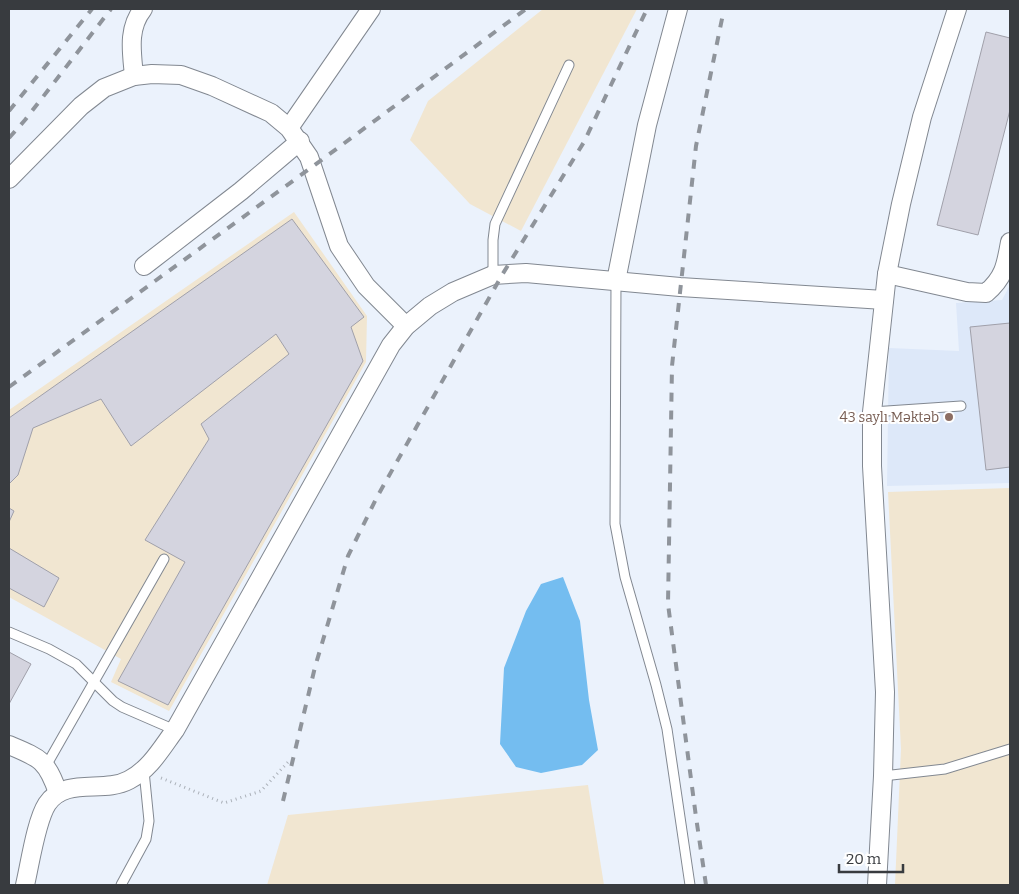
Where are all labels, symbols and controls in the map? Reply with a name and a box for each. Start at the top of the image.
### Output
place label: 43 saylı Məktəb [840,409,939,426]
marker: 43 saylı Məktəb [943,411,955,423]
scale bar [839,842,903,874]
text: 20 m [846,850,882,868]

